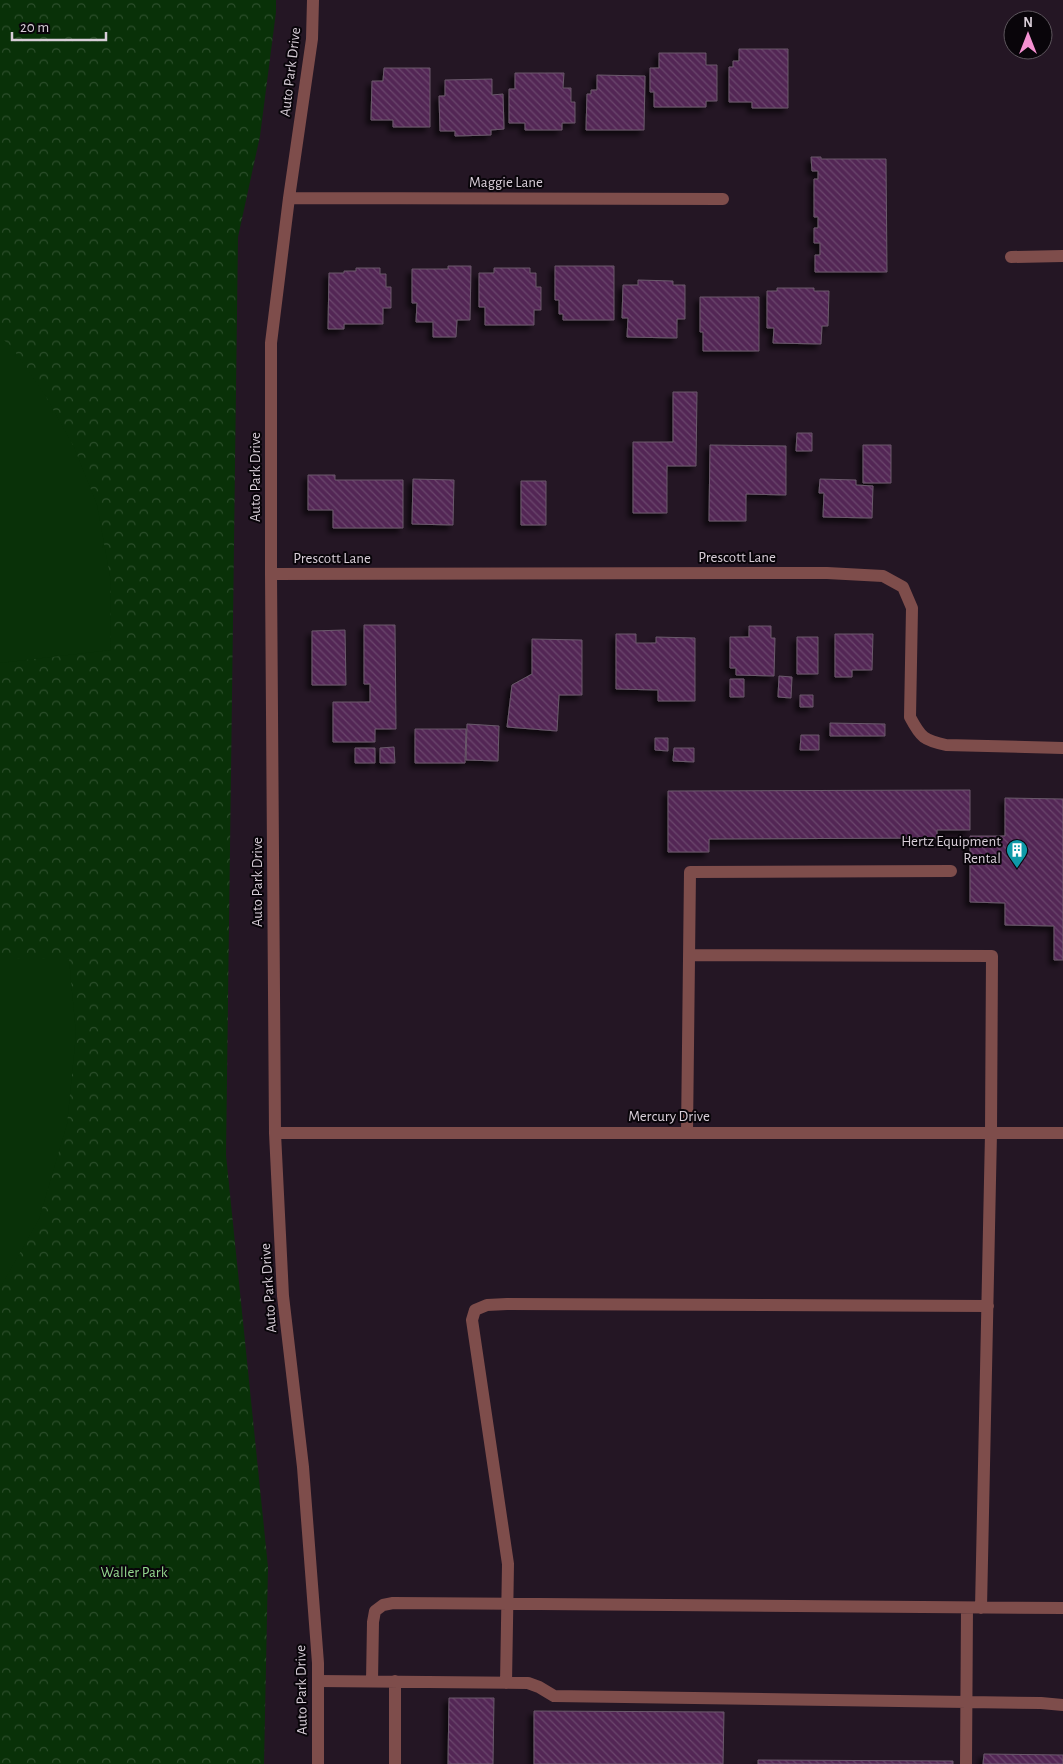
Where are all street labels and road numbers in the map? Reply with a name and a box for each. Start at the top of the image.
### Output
street label: Auto Park Drive [278,26,303,118]
street label: Maggie Lane [469,175,543,190]
street label: Auto Park Drive [248,432,263,522]
street label: Prescott Lane [698,550,776,565]
street label: Prescott Lane [293,551,371,566]
street label: Auto Park Drive [250,837,265,927]
street label: Mercury Drive [628,1109,710,1124]
street label: Auto Park Drive [258,1242,279,1333]
street label: Auto Park Drive [293,1645,310,1735]

